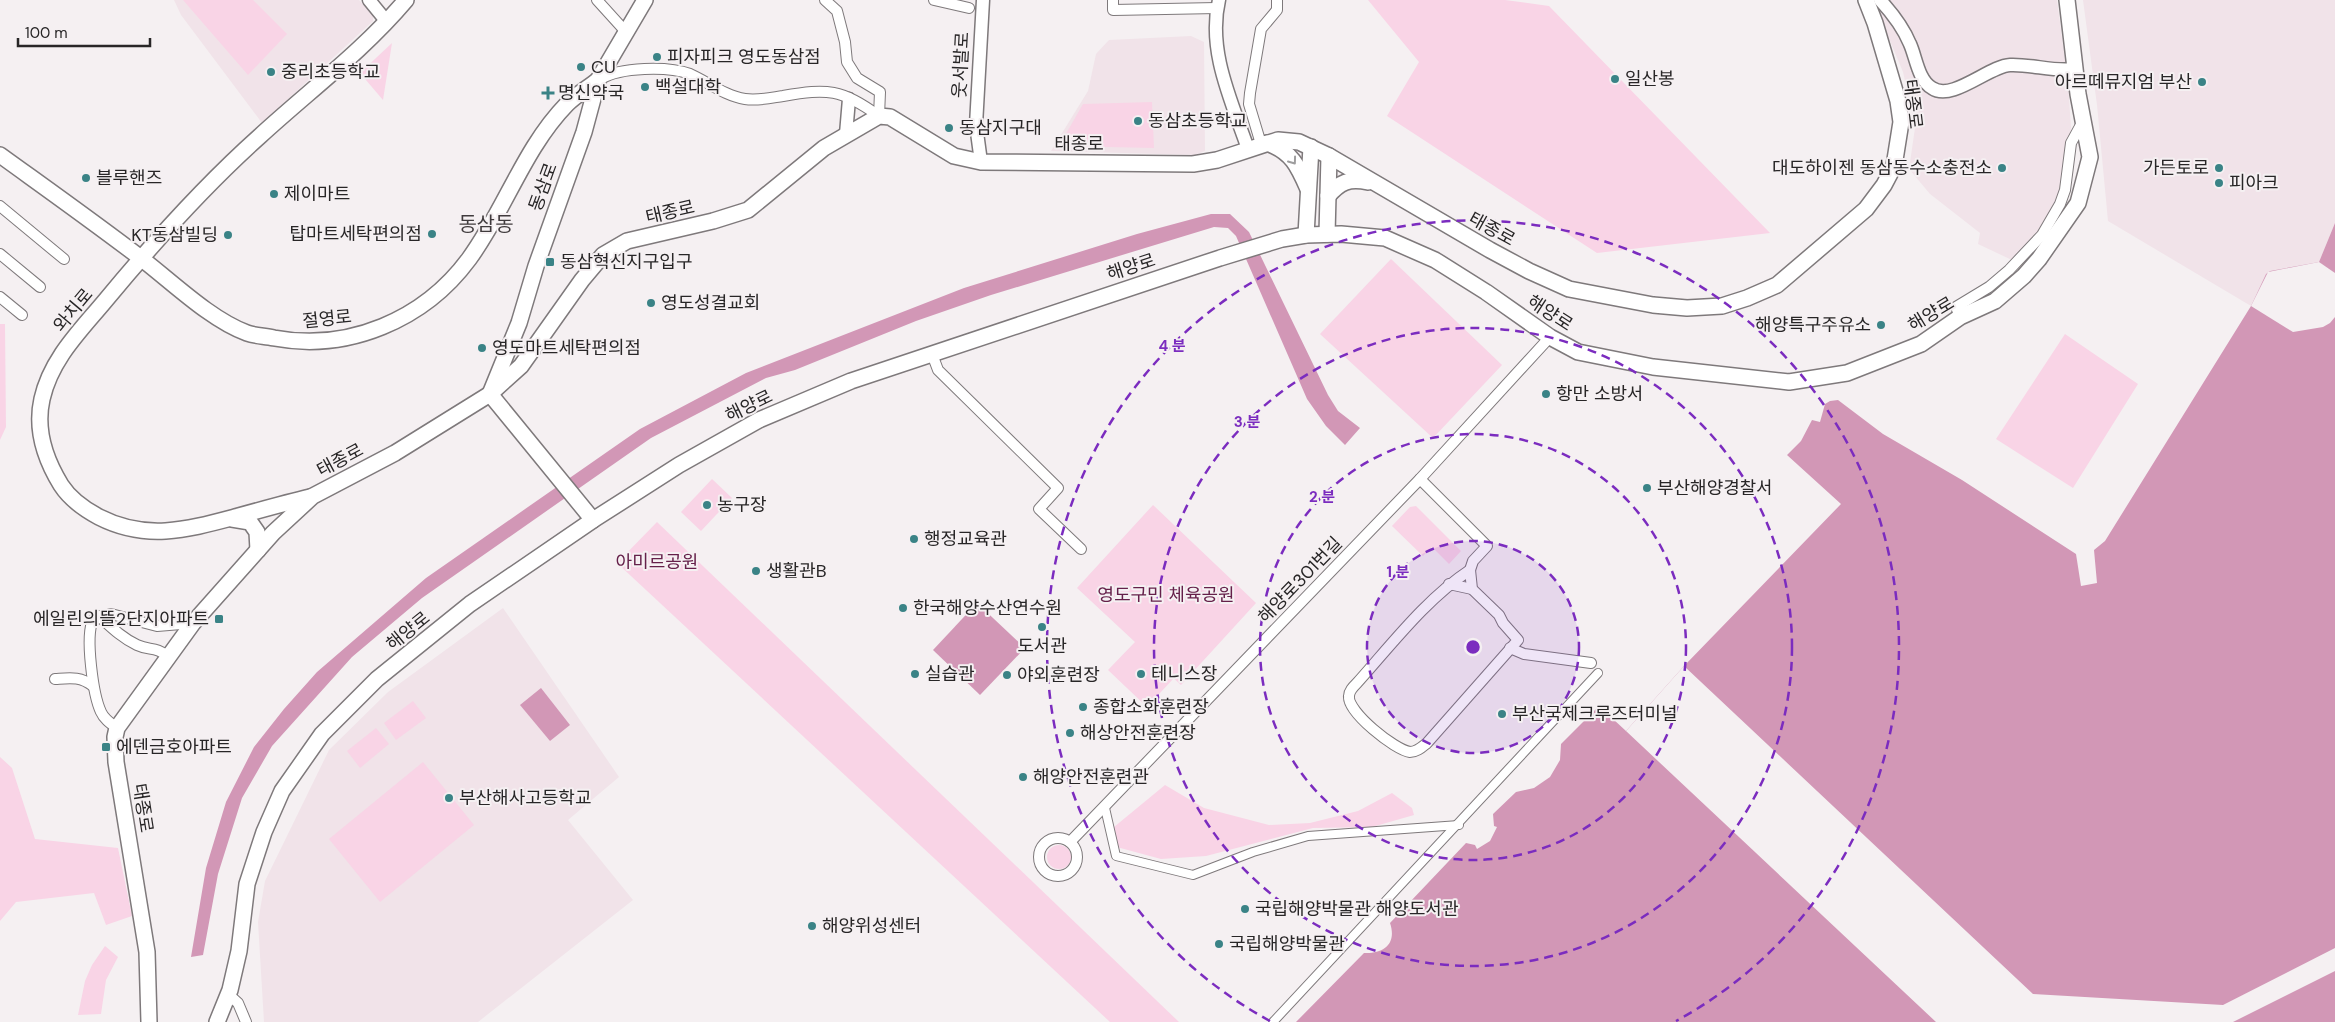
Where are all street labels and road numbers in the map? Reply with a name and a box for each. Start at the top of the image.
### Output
street label: 웃서발로 [947,31,975,99]
street label: 태종로 [1898,78,1928,130]
street label: 태종로 [1054,132,1104,156]
street label: 동삼로 [523,160,563,214]
street label: 태종로 [643,195,697,229]
street label: 태종로 [1464,206,1520,252]
street label: 해양로 [1104,248,1158,286]
street label: 와치로 [48,283,98,337]
street label: 해양로 [1523,289,1577,337]
street label: 해양로 [1904,291,1958,337]
street label: 절영로 [301,304,353,334]
street label: 해양로 [721,384,777,428]
street label: 태종로 [312,438,368,482]
street label: 해양로301번길 [1253,532,1347,628]
street label: 해양로 [381,606,435,656]
street label: 태종로 [127,782,159,834]

